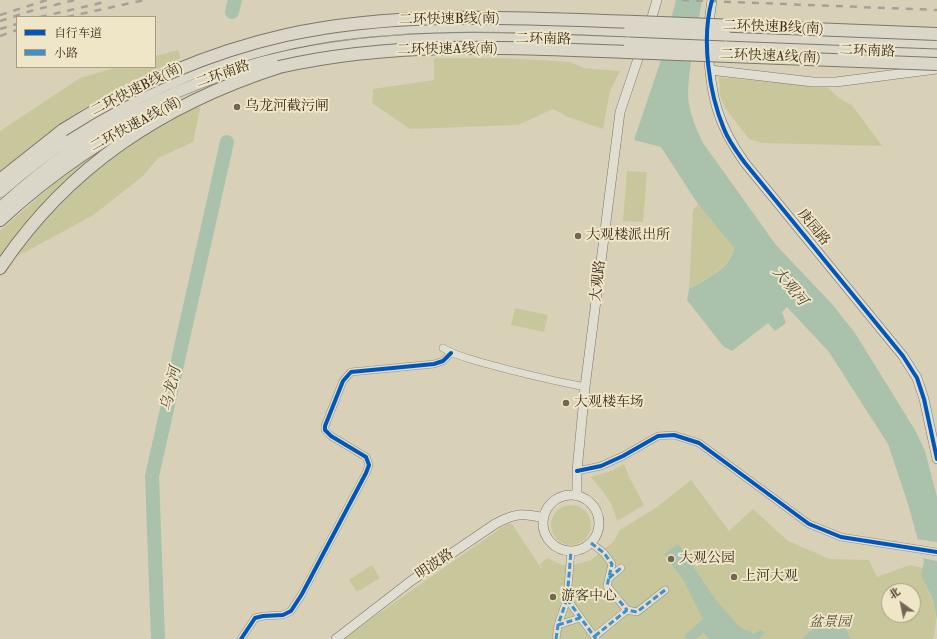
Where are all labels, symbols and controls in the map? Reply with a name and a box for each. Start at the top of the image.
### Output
street label: 二环快速B线(南) [398,11,500,29]
legend [16,16,156,68]
street label: 二环快速B线(南) [722,18,824,38]
text: 自行车道 [54,26,102,41]
street label: 二环南路 [515,31,571,49]
street label: 二环快速A线(南) [397,41,497,59]
street label: 二环南路 [839,43,895,61]
text: 小路 [54,46,78,61]
street label: 二环快速A线(南) [719,47,821,67]
street label: 二环南路 [194,58,252,92]
street label: 二环快速B线(南) [88,60,186,120]
street label: 二环快速A线(南) [88,94,184,156]
place label: 乌龙河截污闸 [245,99,329,115]
marker: 乌龙河截污闸 [232,102,242,112]
street label: 庚园路 [793,206,833,250]
place label: 大观楼派出所 [586,228,670,244]
marker: 大观楼派出所 [573,231,583,241]
street label: 大观路 [588,259,610,303]
water label: 大观河 [768,264,810,310]
water label: 乌龙河 [158,365,186,413]
place label: 大观楼车场 [574,395,644,411]
marker: 大观楼车场 [561,398,571,408]
street label: 明波路 [413,546,457,584]
place label: 大观公园 [679,551,735,567]
marker: 大观公园 [666,554,676,564]
place label: 上河大观 [742,569,798,585]
marker: 上河大观 [729,572,739,582]
north arrow [881,583,921,623]
text: 北 [887,585,903,602]
place label: 游客中心 [561,589,617,605]
marker: 游客中心 [548,592,558,602]
park label: 盆景园 [809,615,851,631]

